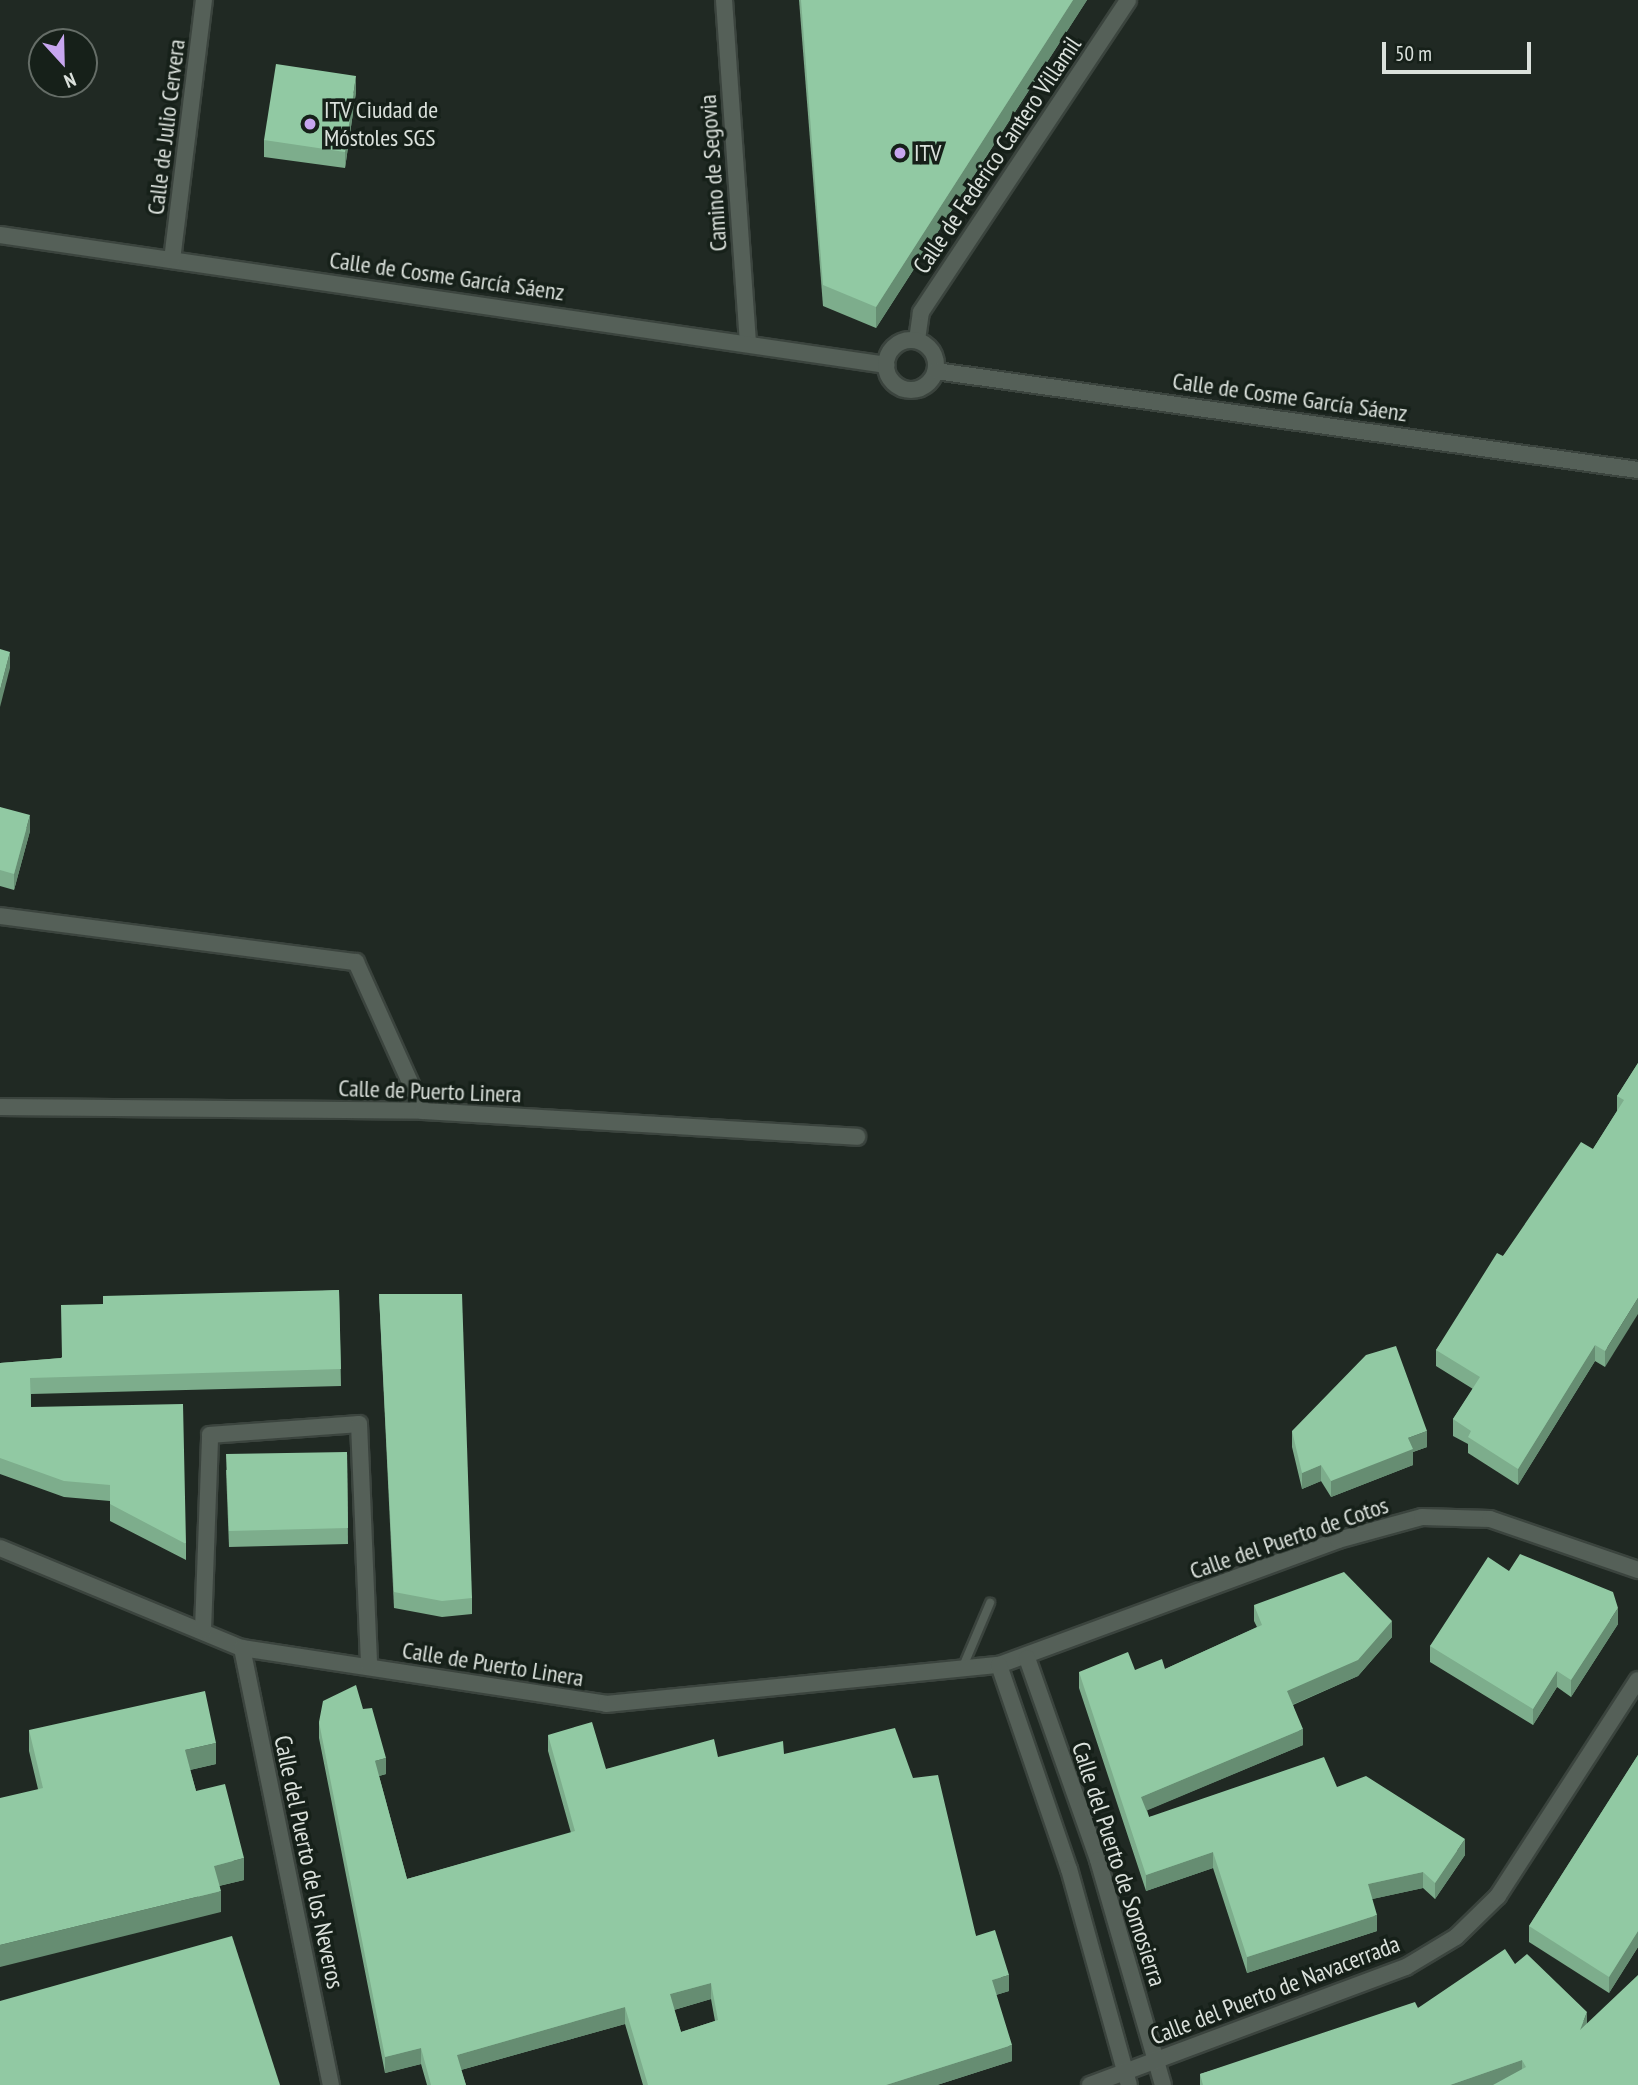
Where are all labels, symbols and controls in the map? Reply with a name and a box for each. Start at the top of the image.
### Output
north arrow [28,28,98,98]
scale bar [1386,28,1535,72]
street label: Calle de Federico Cantero Villamil [907,31,1087,279]
street label: Calle de Julio Cervera [141,38,191,216]
text: 50 m [1395,40,1432,67]
text: N [61,68,79,94]
street label: Camino de Segovia [693,94,733,252]
place label: ITV Ciudad de Móstoles SGS [324,96,439,152]
marker: ITV Ciudad de Móstoles SGS [302,116,318,132]
place label: ITV [914,139,941,167]
marker: ITV [892,145,908,161]
street label: Calle de Cosme García Sáenz [328,245,566,307]
street label: Calle de Cosme García Sáenz [1171,366,1409,428]
street label: Calle de Puerto Linera [338,1073,522,1109]
street label: Calle del Puerto de Cotos [1186,1491,1392,1585]
street label: Calle de Puerto Linera [400,1635,586,1693]
street label: Calle del Puerto de los Neveros [268,1733,350,1991]
street label: Calle del Puerto de Somosierra [1066,1738,1172,1990]
street label: Calle del Puerto de Navacerrada [1146,1929,1404,2051]

